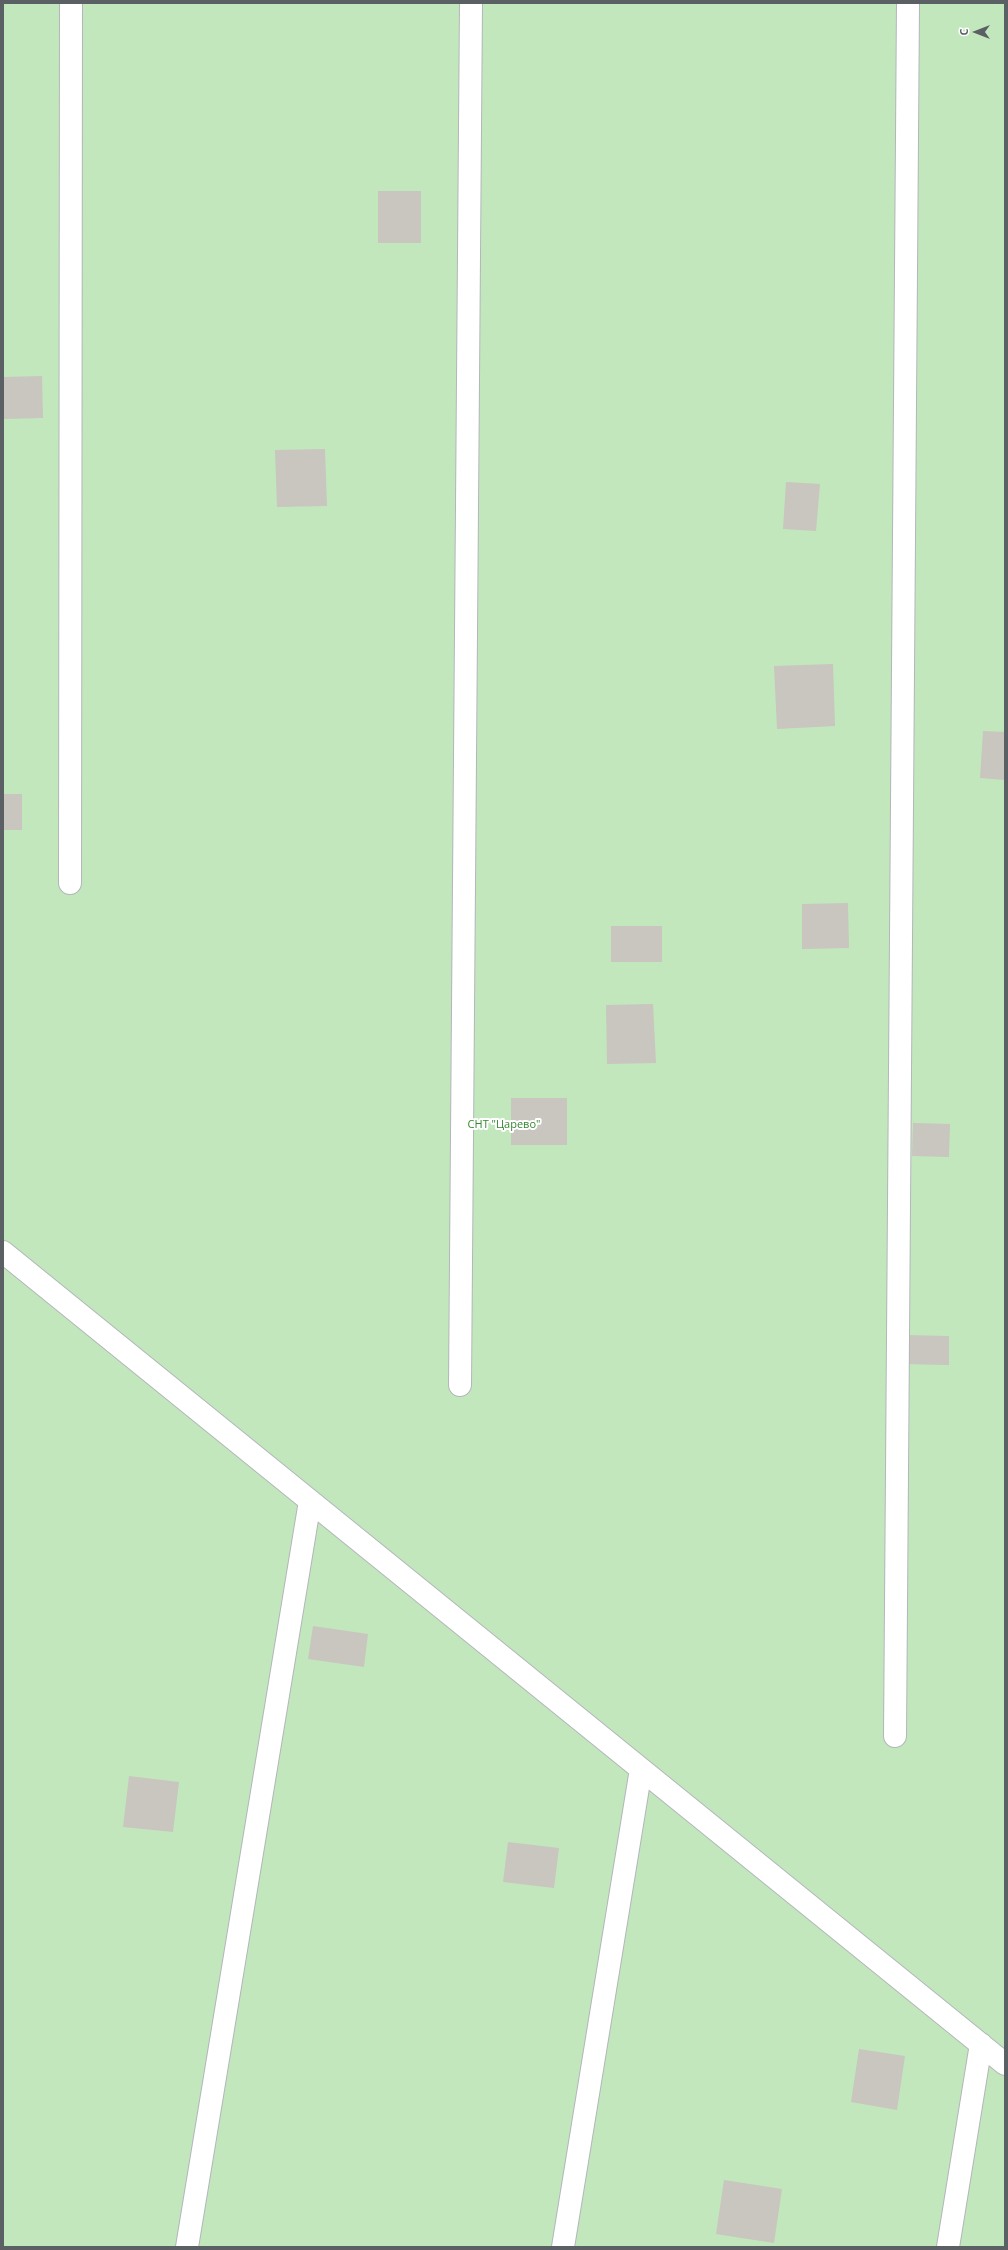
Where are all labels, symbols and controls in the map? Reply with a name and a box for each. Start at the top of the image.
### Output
north arrow [956,12,996,52]
text: С [956,29,971,36]
park label: СНТ "Царево" [468,1118,540,1132]

